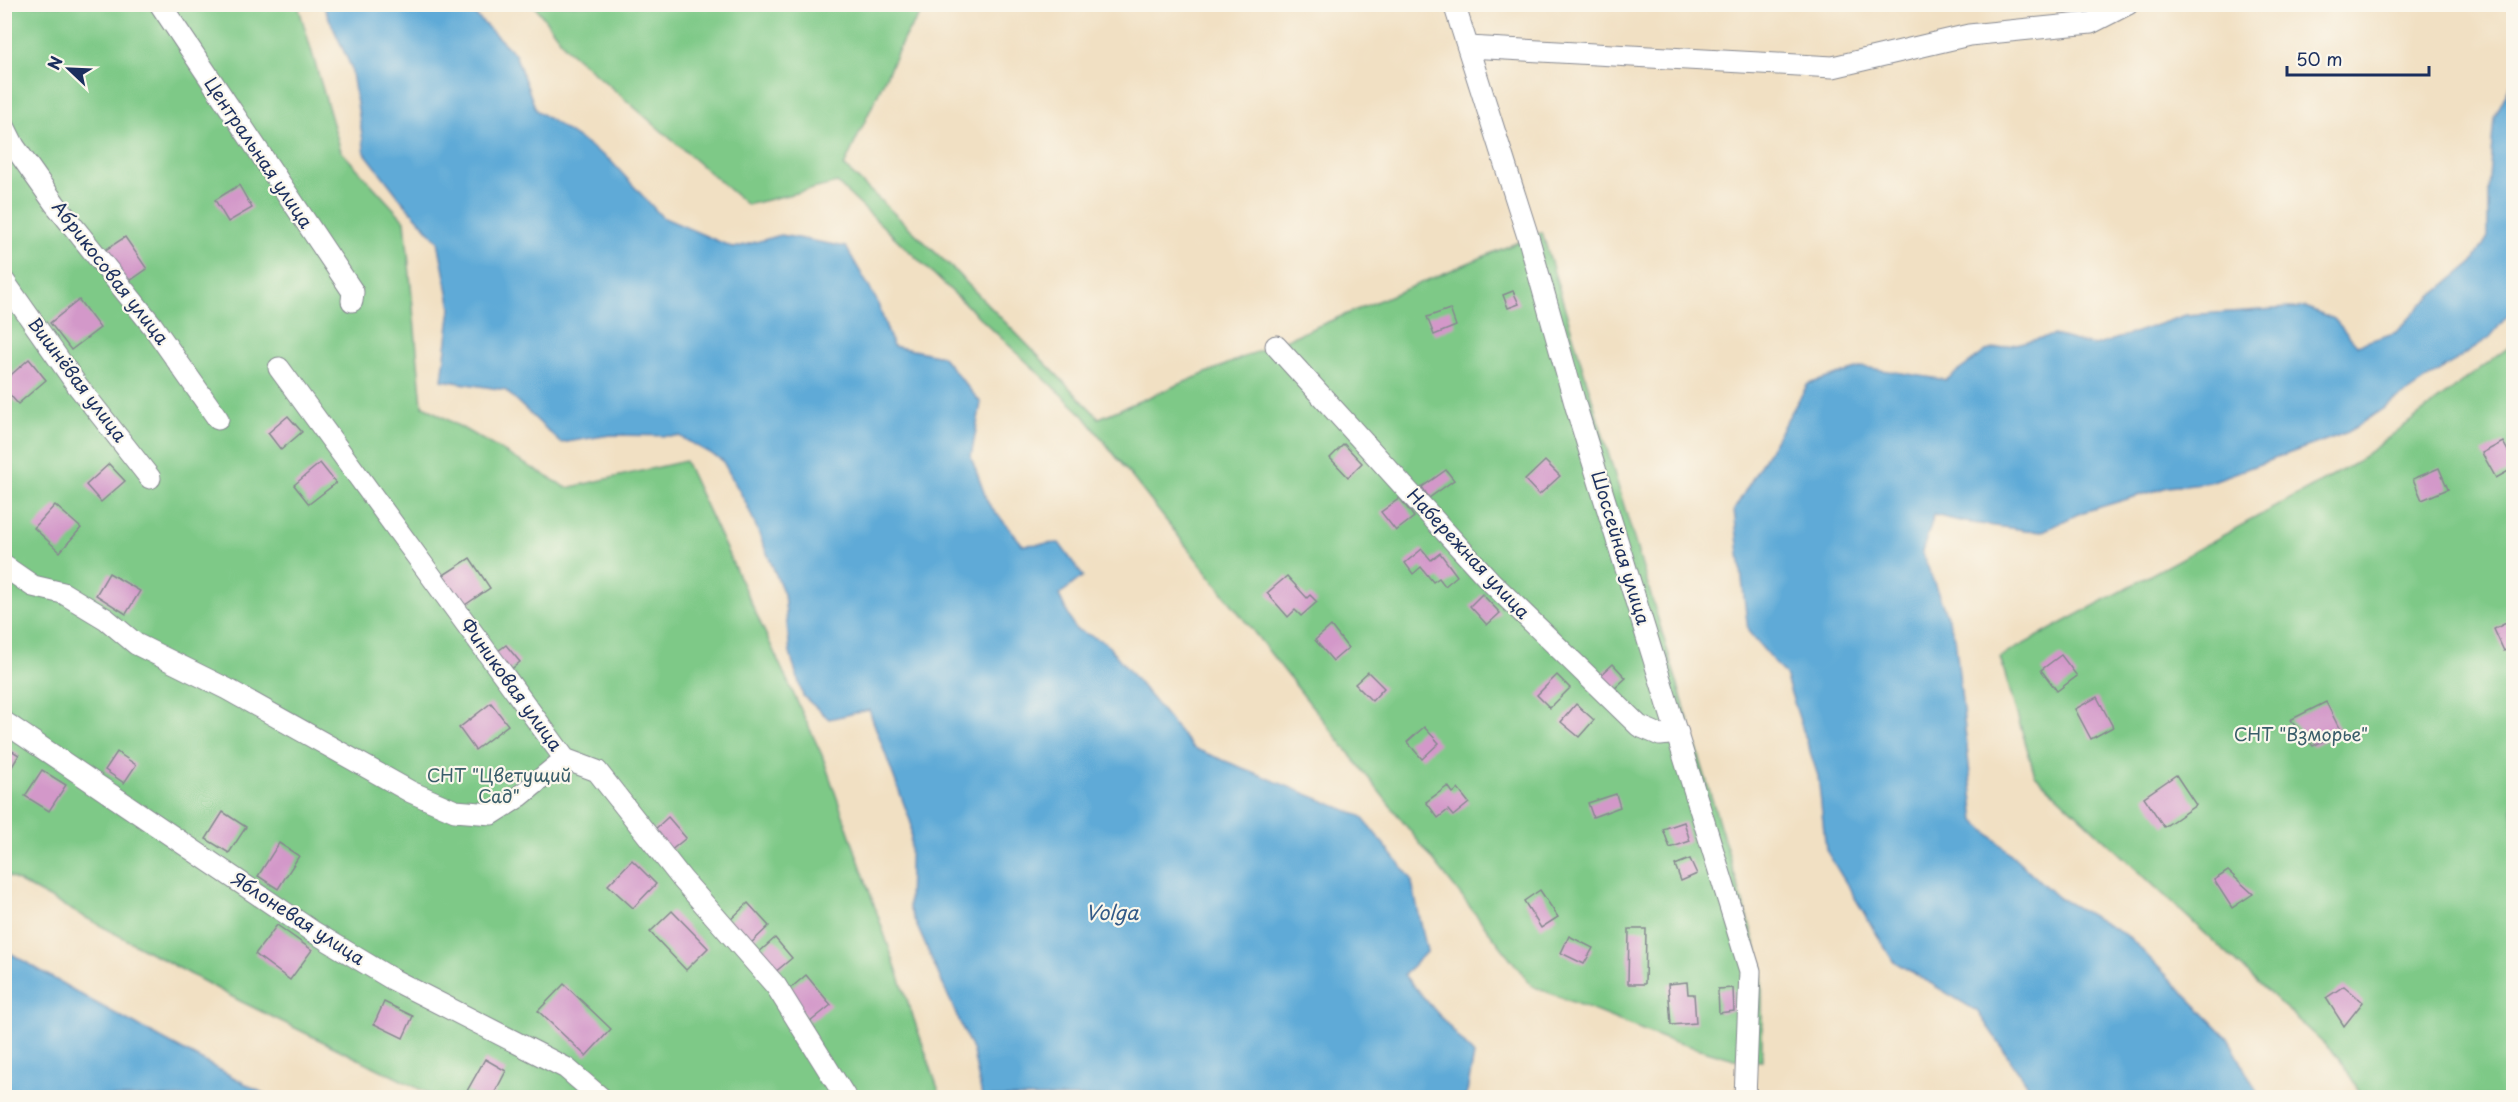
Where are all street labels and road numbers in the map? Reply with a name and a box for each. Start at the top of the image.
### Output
street label: Центральная улица [198,71,320,234]
street label: Абрикосовая улица [46,194,176,350]
street label: Вишнёвая улица [22,311,134,448]
street label: Шоссейная улица [1585,467,1658,628]
street label: Набережная улица [1401,482,1537,625]
street label: Финиковая улица [455,612,570,757]
street label: Яблоневая улица [227,865,371,971]

